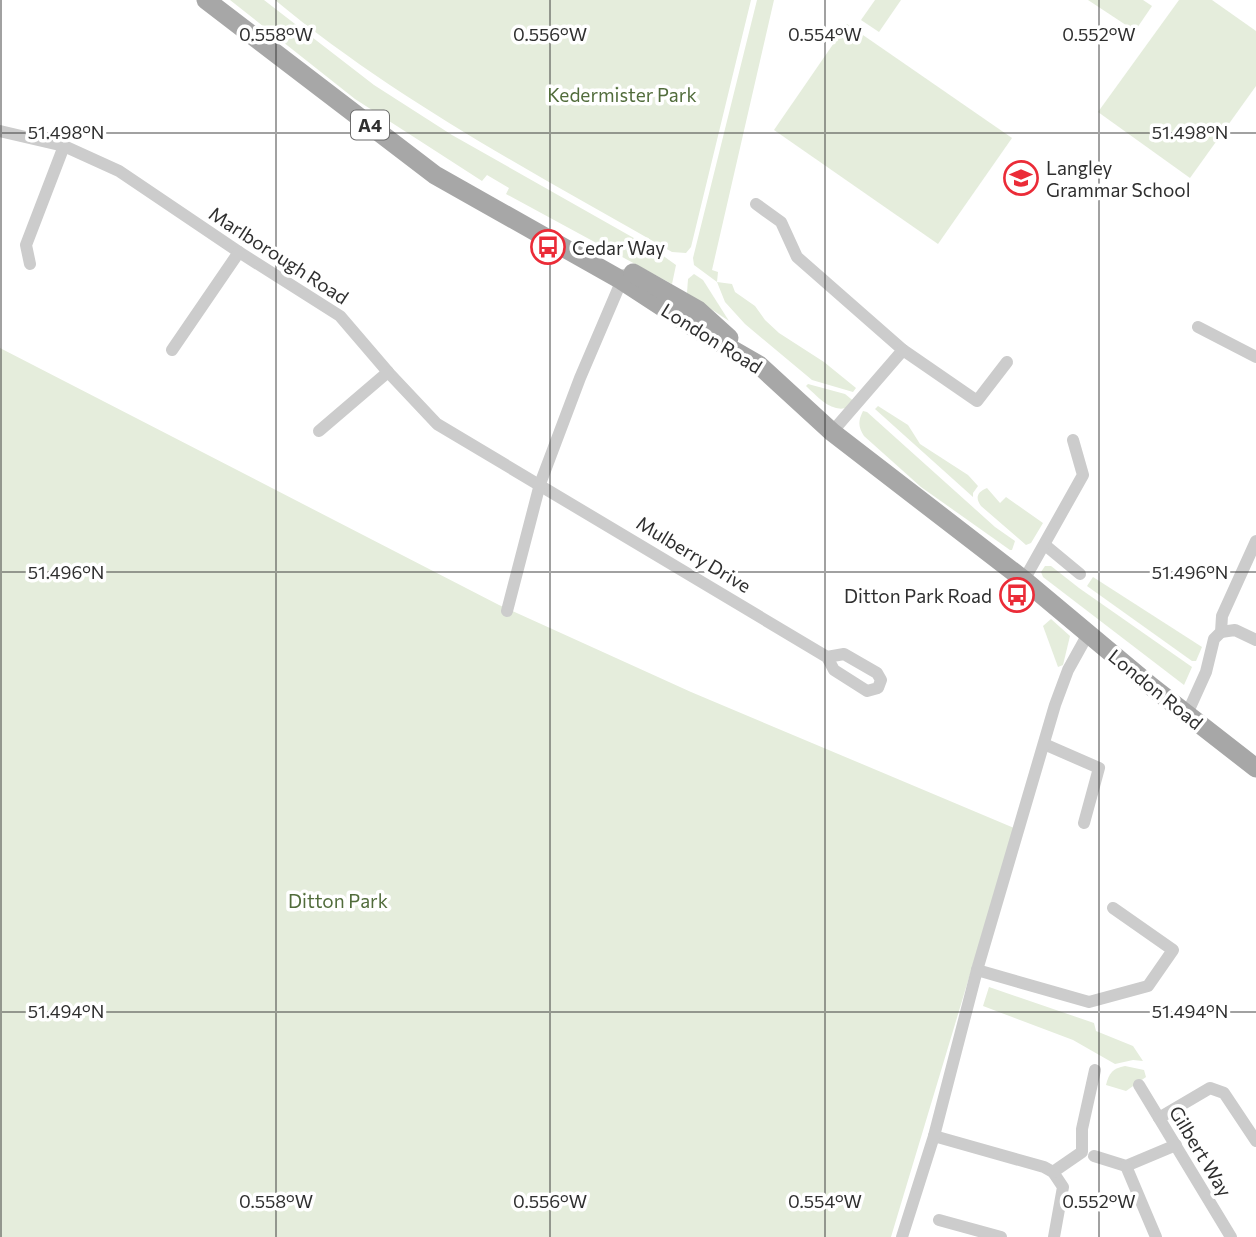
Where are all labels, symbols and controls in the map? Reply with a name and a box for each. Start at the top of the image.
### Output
text: 0.558°W [239,23,313,45]
text: 0.556°W [513,23,587,45]
text: 0.554°W [788,23,862,45]
text: 0.552°W [1062,23,1136,45]
park label: Kedermister Park [547,83,697,106]
road number: A4 [351,110,389,140]
text: 51.498°N [28,121,104,143]
text: 51.498°N [1152,121,1228,143]
place label: Langley Grammar School [1046,156,1191,201]
school or university icon: Langley Grammar School [1002,159,1040,197]
street label: Marlborough Road [205,201,353,309]
bus stop icon: Cedar Way [529,228,567,266]
place label: Cedar Way [572,236,665,259]
street label: London Road [657,298,767,378]
street label: Mulberry Drive [633,511,755,597]
text: 51.496°N [28,561,104,583]
text: 51.496°N [1152,561,1228,583]
bus stop icon: Ditton Park Road [998,576,1036,614]
place label: Ditton Park Road [844,584,992,607]
street label: London Road [1104,644,1208,734]
park label: Ditton Park [288,889,388,912]
text: 51.494°N [28,1000,104,1022]
text: 51.494°N [1152,1000,1228,1022]
street label: Gilbert Way [1165,1101,1237,1201]
text: 0.558°W [239,1190,313,1212]
text: 0.556°W [513,1190,587,1212]
text: 0.554°W [788,1190,862,1212]
text: 0.552°W [1062,1190,1136,1212]

